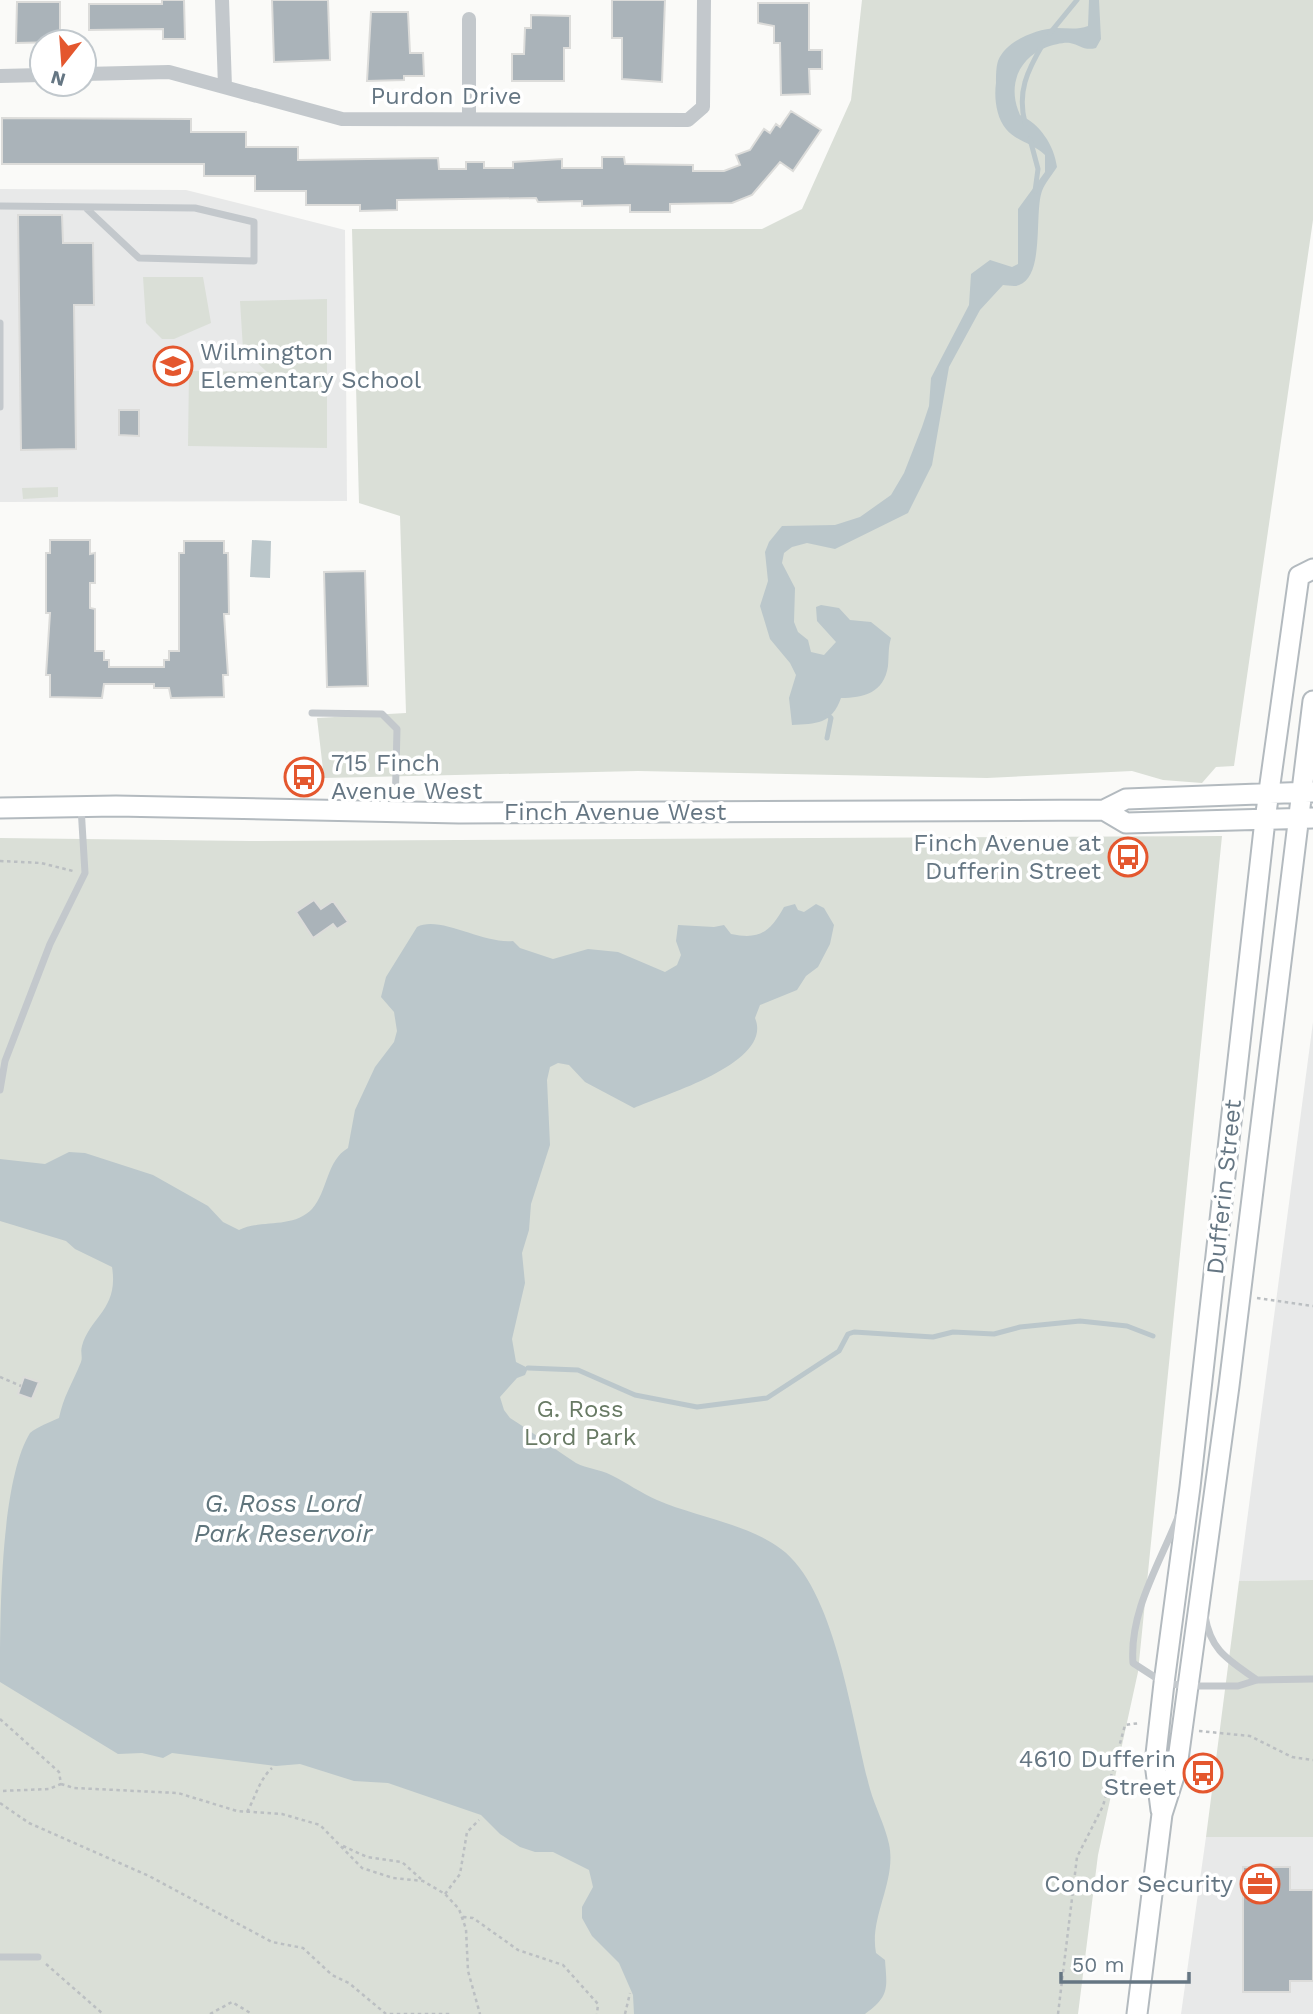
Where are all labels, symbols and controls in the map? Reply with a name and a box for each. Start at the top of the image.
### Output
north arrow [28,28,98,98]
text: N [48,66,68,92]
street label: Purdon Drive [370,82,522,110]
place label: Wilmington Elementary School [200,338,422,394]
school or university icon: Wilmington Elementary School [152,345,194,387]
place label: 715 Finch Avenue West [331,749,482,805]
bus stop icon: 715 Finch Avenue West [283,756,325,798]
street label: Finch Avenue West [504,798,726,826]
place label: Finch Avenue at Dufferin Street [913,829,1101,885]
bus stop icon: Finch Avenue at Dufferin Street [1107,836,1149,878]
street label: Dufferin Street [1201,1098,1247,1276]
park label: G. Ross Lord Park [524,1395,637,1451]
water label: G. Ross Lord Park Reservoir [194,1488,373,1548]
place label: 4610 Dufferin Street [1019,1745,1176,1801]
bus stop icon: 4610 Dufferin Street [1182,1752,1224,1794]
office icon: Condor Security [1239,1863,1281,1905]
place label: Condor Security [1044,1870,1234,1898]
scale bar [1061,1940,1189,1984]
text: 50 m [1072,1952,1124,1977]

